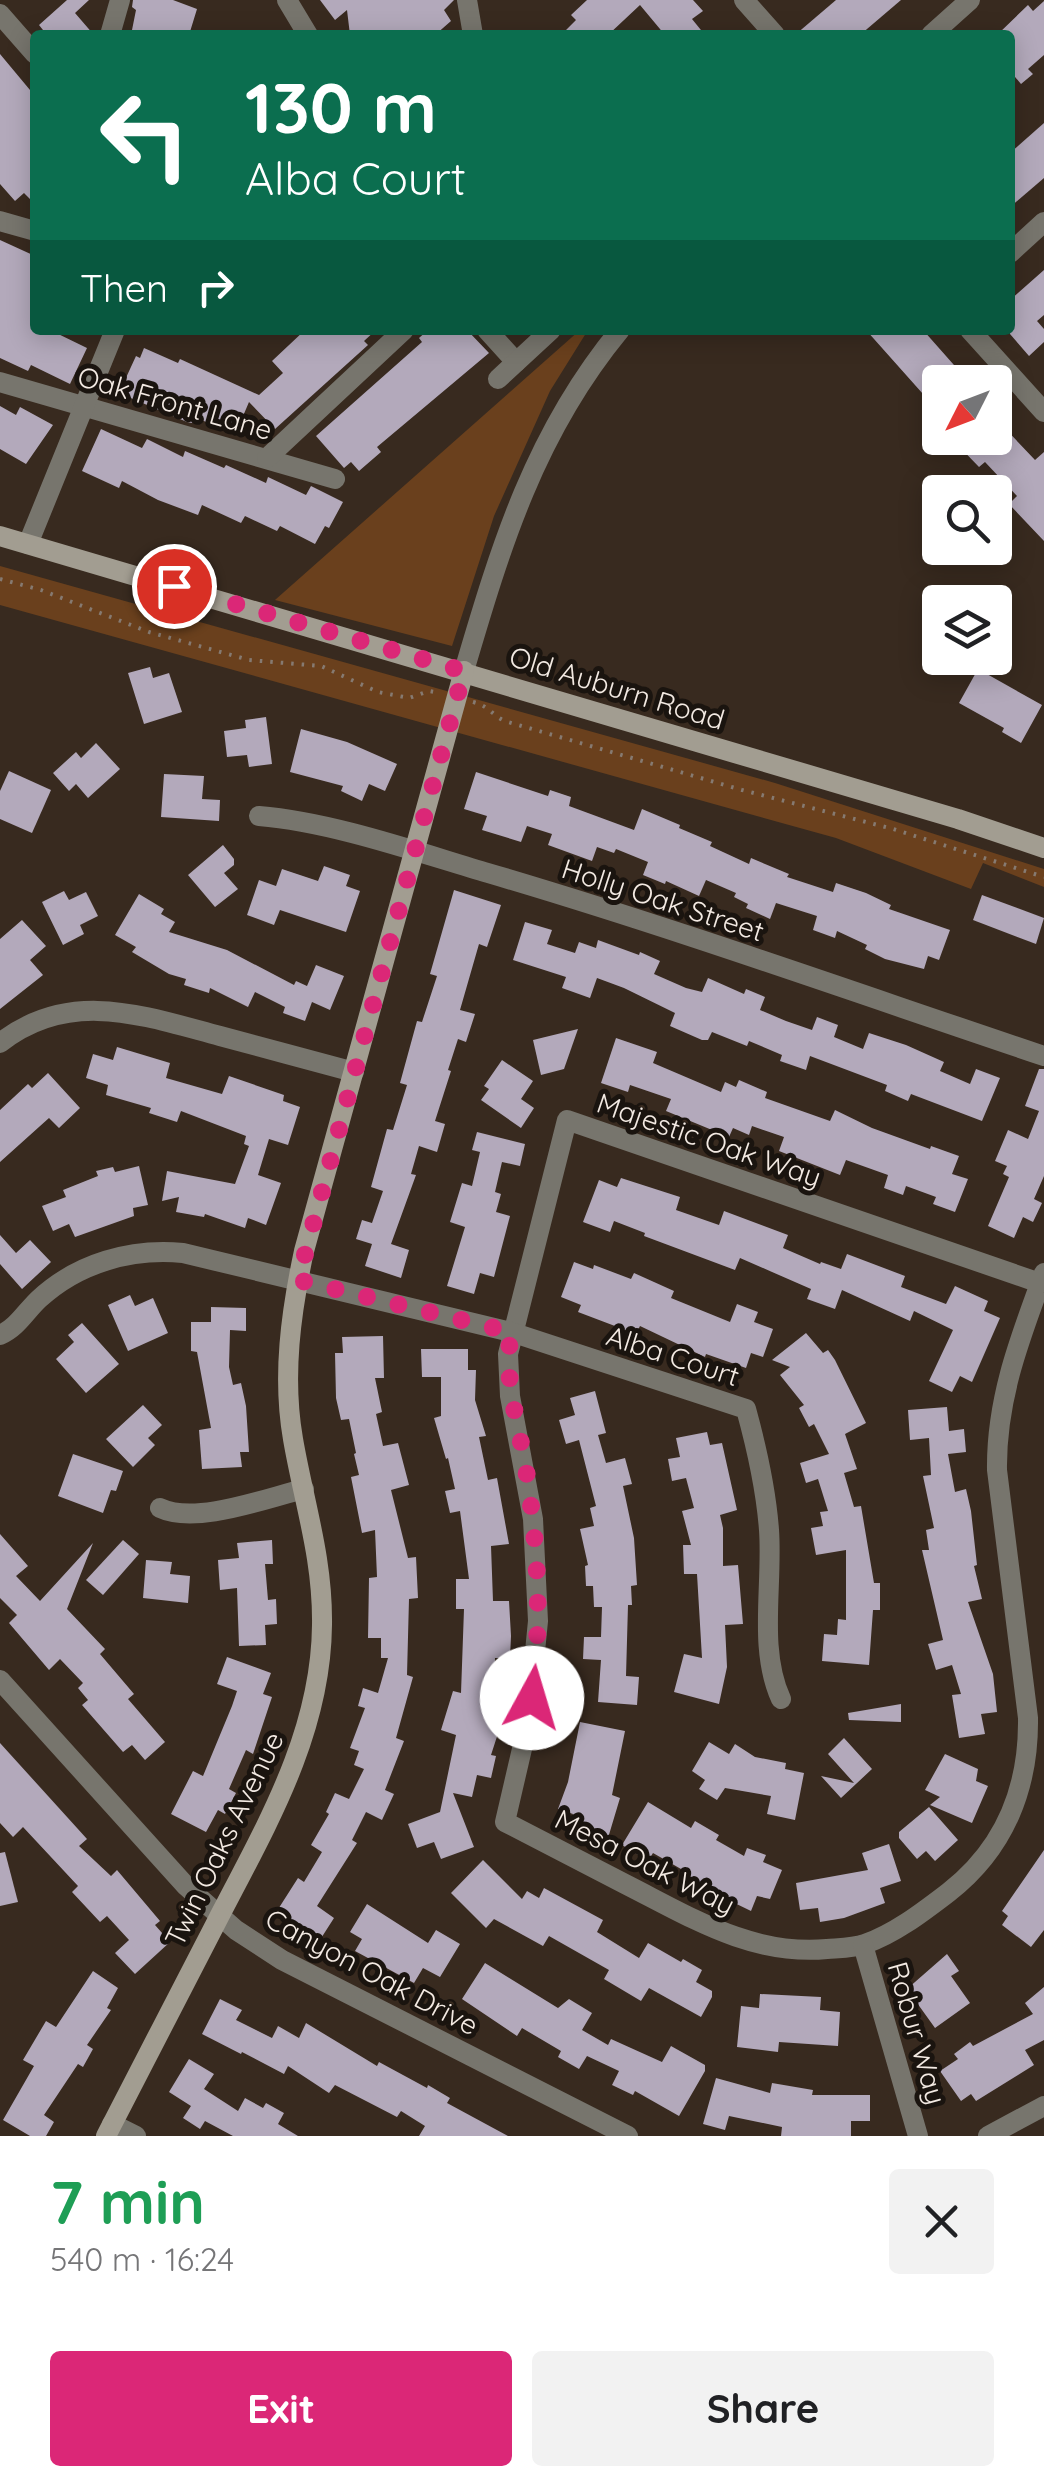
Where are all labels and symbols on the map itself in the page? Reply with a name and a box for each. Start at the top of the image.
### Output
street label: Oak Front Lane [74,358,277,447]
north arrow [922,365,1012,455]
pin [132,544,217,629]
street label: Old Auburn Road [505,638,729,737]
street label: Holly Oak Street [558,850,769,949]
street label: Majestic Oak Way [592,1085,826,1194]
street label: Alba Court [602,1318,744,1393]
position arrow [480,1646,584,1750]
street label: Twin Oaks Avenue [156,1726,291,1952]
street label: Mesa Oak Way [549,1801,741,1922]
street label: Canyon Oak Drive [260,1901,485,2042]
street label: Robur Way [880,1958,954,2108]

